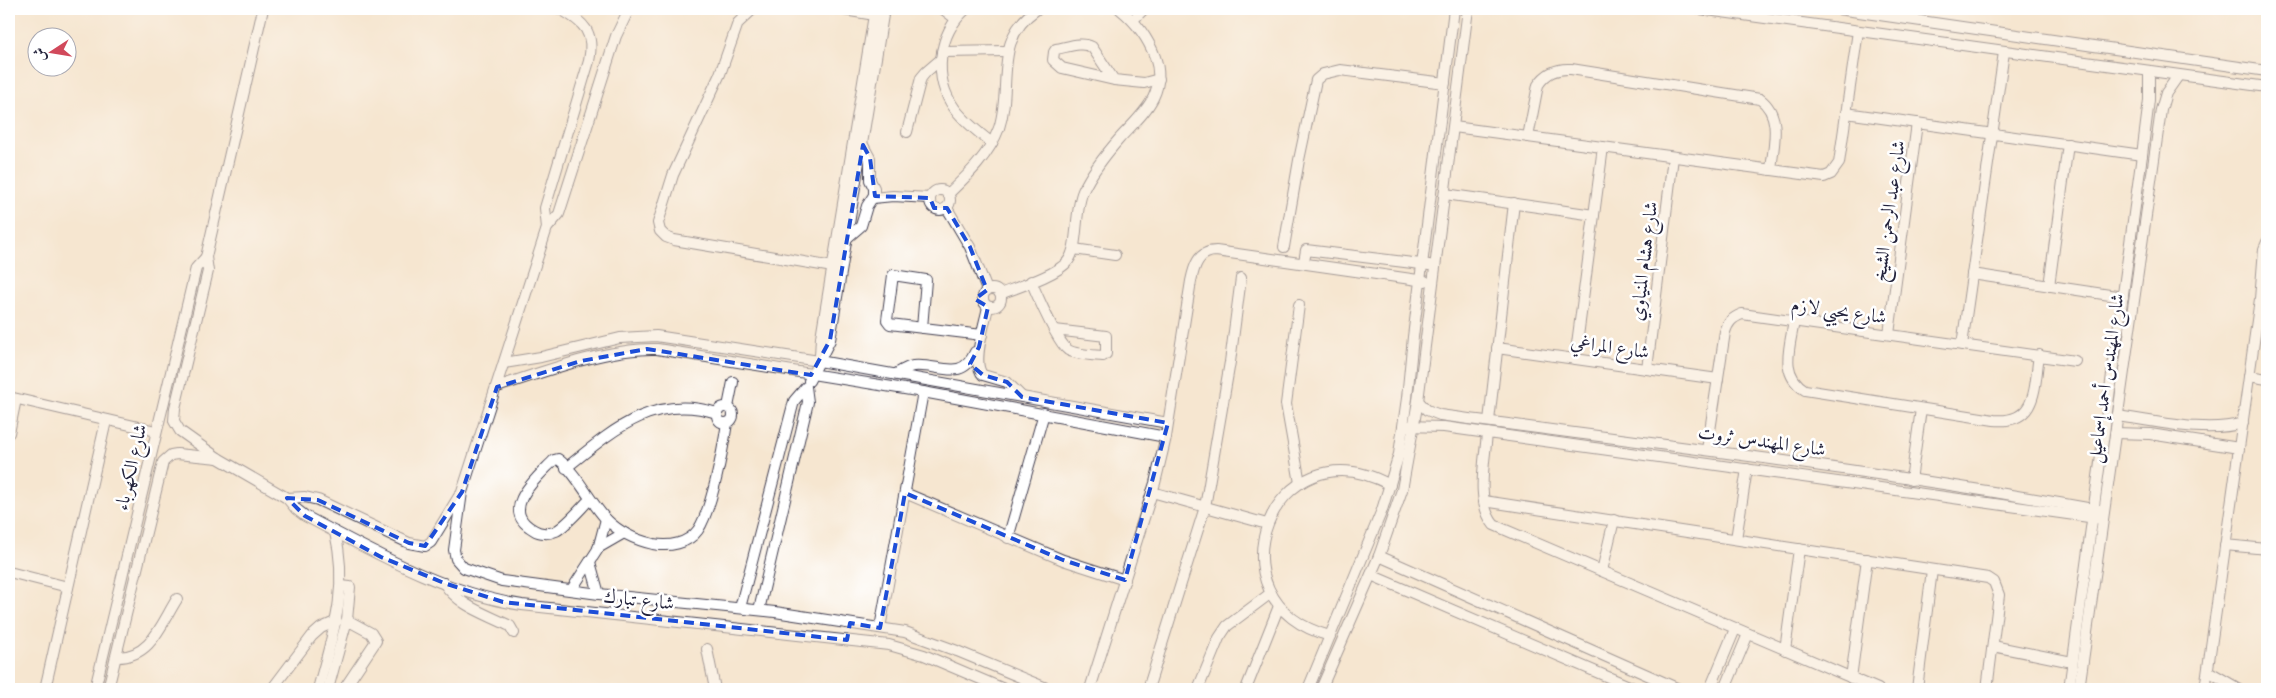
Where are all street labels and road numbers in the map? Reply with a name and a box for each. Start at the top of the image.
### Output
street label: شارع عبد الرحمن الشيخ [1864,138,1916,284]
street label: شارع هشام المنياوي [1622,200,1667,323]
street label: شارع يحيي لازم [1789,289,1888,335]
street label: شارع المهندس أحمد إسماعيل [2079,291,2133,465]
street label: شارع المراغي [1569,327,1651,367]
street label: شارع المهندس ثروت [1696,417,1828,465]
street label: شارع الكهرباء [106,421,156,514]
street label: شارع تبارك [602,581,676,619]

